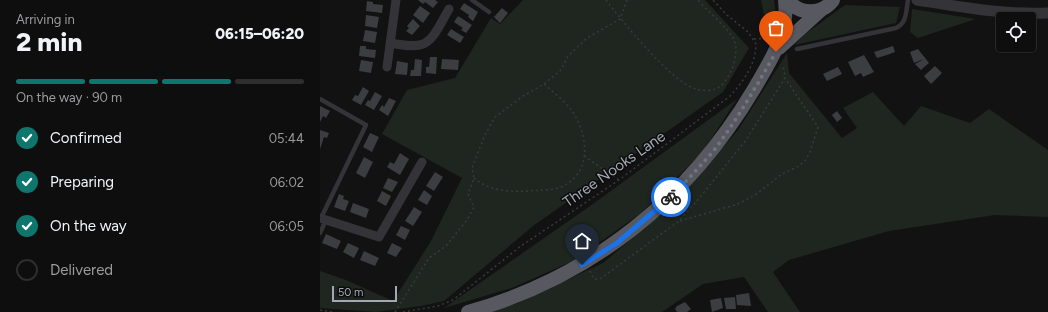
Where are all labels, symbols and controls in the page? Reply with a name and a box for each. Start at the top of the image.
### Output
pin [759,11,793,52]
text: Arriving in [16,12,75,27]
map controls [996,12,1036,52]
button: locate [996,12,1036,52]
icon: bag [765,17,787,39]
text: 06:15–06:20 [215,25,304,43]
text: 2 min [16,26,82,58]
text: On the way · 90 m [16,90,122,105]
icon: check [16,127,38,149]
street label: Three Nooks Lane [559,127,669,211]
text: Confirmed [50,129,122,147]
text: 05:44 [269,131,304,146]
icon: check [16,171,38,193]
text: Preparing [50,173,114,191]
text: 06:02 [269,175,304,190]
courier [651,177,691,217]
icon: bike [660,186,682,208]
icon: check [16,215,38,237]
text: On the way [50,217,127,235]
text: 06:05 [269,219,304,234]
pin [565,224,599,265]
icon: home [571,230,593,252]
text: Delivered [50,261,113,279]
scale bar [332,284,397,303]
text: 50 m [338,286,363,299]

